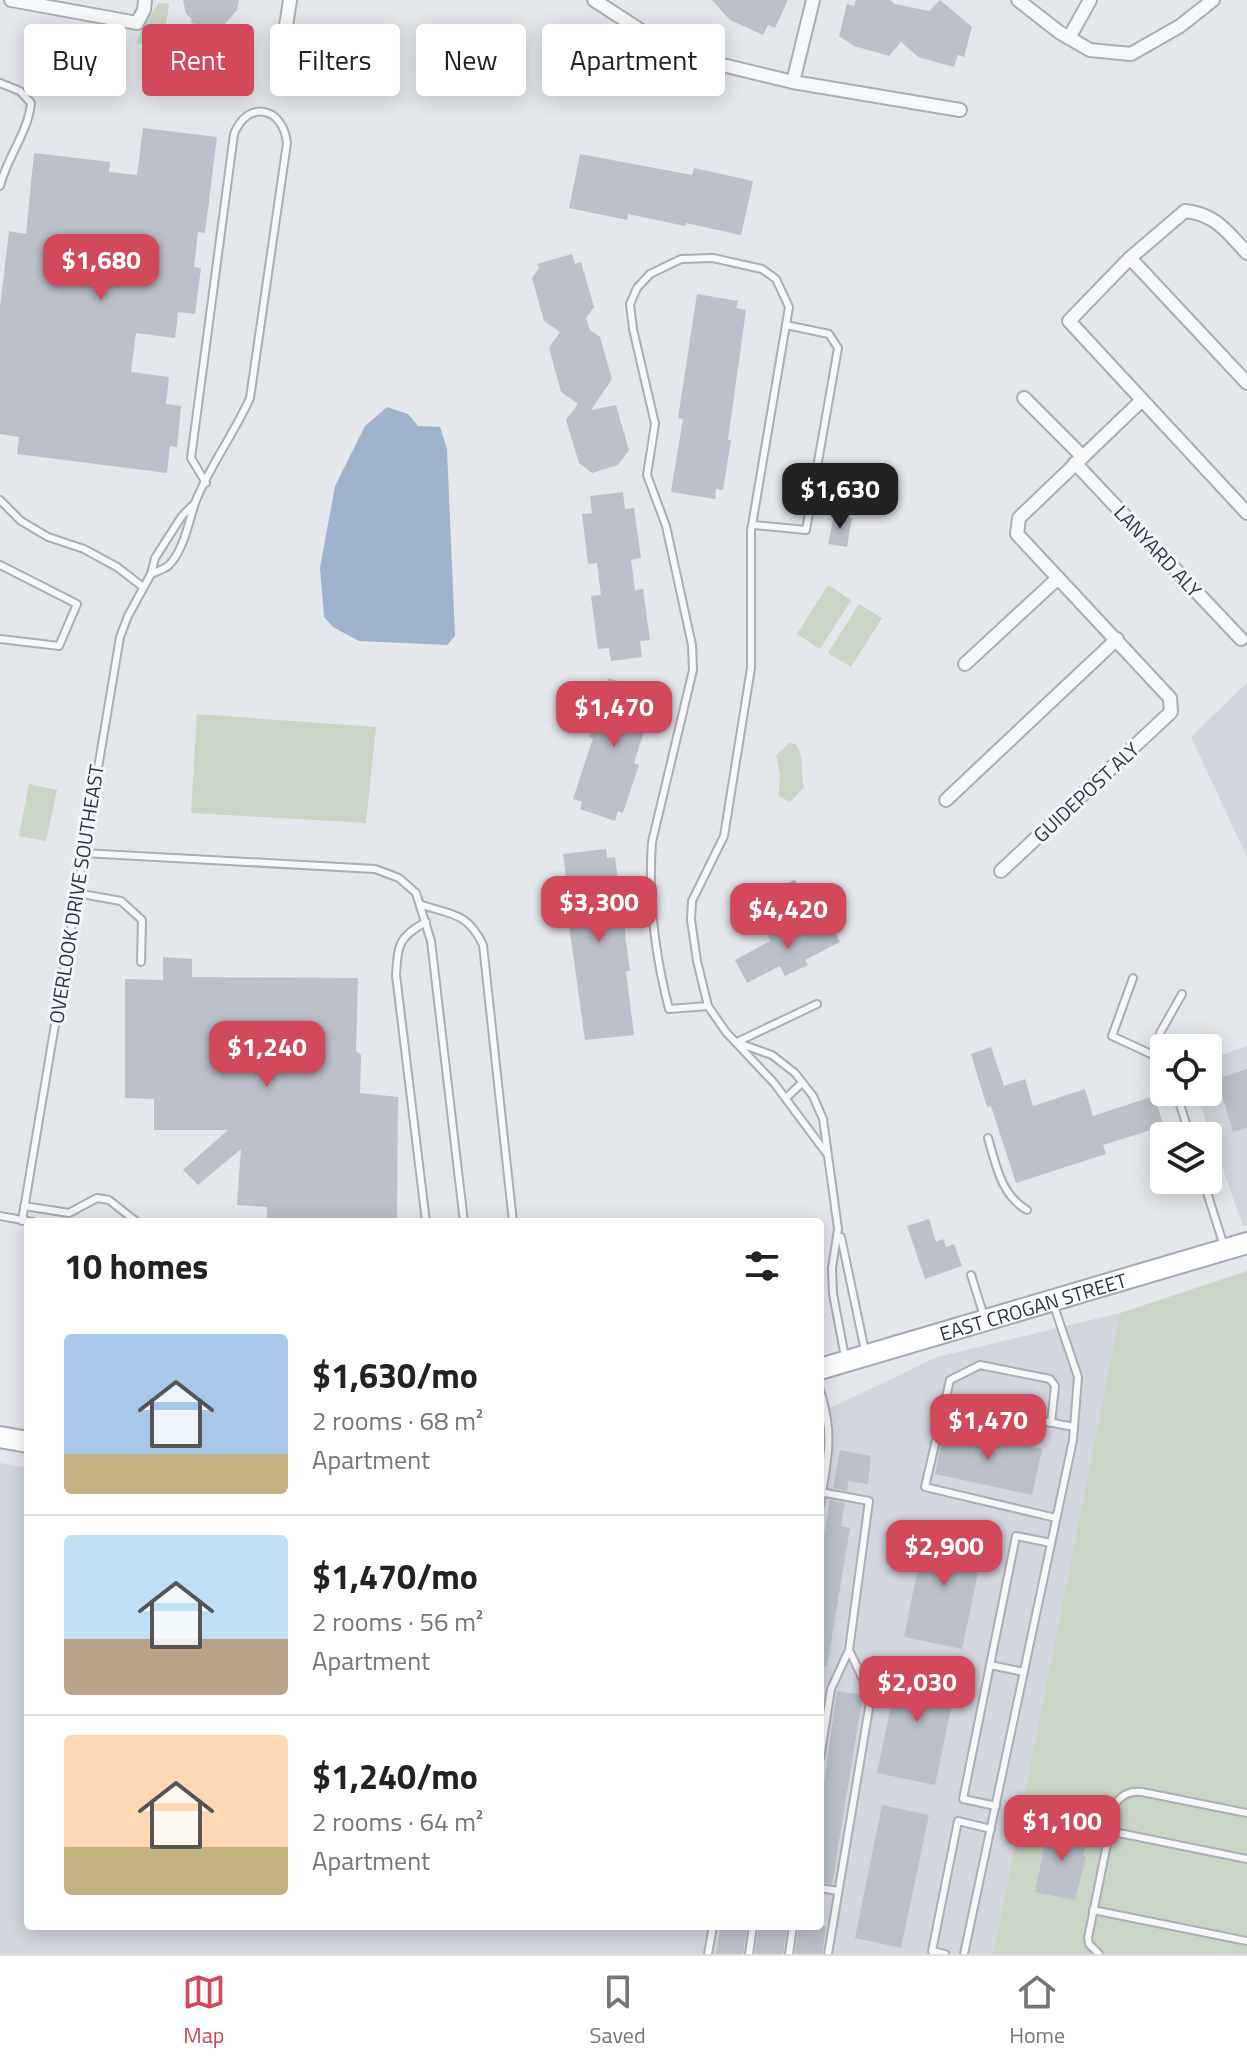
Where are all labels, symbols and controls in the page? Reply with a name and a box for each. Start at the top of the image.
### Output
chip: Buy [24,24,126,96]
chip: Rent [142,24,254,96]
chip: Filters [270,24,400,96]
chip: New [416,24,526,96]
chip: Apartment [542,24,725,96]
pin: $1,680 [36,234,166,302]
text: $1,680 [61,240,141,279]
pin: $1,630 [775,463,905,531]
text: $1,630 [800,469,880,508]
street label: LANYARD ALY [1107,498,1209,604]
pin: $1,470 [549,681,679,749]
text: $1,470 [574,687,654,726]
street label: GUIDEPOST ALY [1026,734,1146,850]
street label: OVERLOOK DRIVE SOUTHEAST [40,762,112,1026]
pin: $3,300 [534,876,664,944]
text: $3,300 [559,882,639,921]
pin: $4,420 [723,883,853,951]
text: $4,420 [748,889,828,928]
pin: $1,240 [202,1021,332,1089]
text: $1,240 [227,1027,307,1066]
map controls [1150,1034,1222,1194]
button: locate [1150,1034,1222,1106]
button: layers [1150,1122,1222,1194]
text: 10 homes [64,1240,208,1292]
icon: filters [740,1244,784,1288]
street label: EAST CROGAN STREET [936,1264,1131,1348]
text: $1,630/mo [312,1349,478,1401]
icon: home [128,1366,224,1462]
pin: $1,470 [923,1394,1053,1462]
text: $1,470 [948,1400,1028,1439]
text: 2 rooms · 68 m² [312,1401,483,1440]
text: Apartment [312,1440,430,1479]
pin: $2,900 [879,1520,1009,1588]
text: $2,900 [904,1526,984,1565]
text: $1,470/mo [312,1550,478,1602]
icon: home [128,1567,224,1663]
text: 2 rooms · 56 m² [312,1602,483,1641]
text: Apartment [312,1641,430,1680]
pin: $2,030 [852,1656,982,1724]
text: $2,030 [877,1662,957,1701]
text: $1,240/mo [312,1750,478,1802]
icon: home [128,1767,224,1863]
pin: $1,100 [997,1795,1127,1863]
text: $1,100 [1022,1801,1102,1840]
text: 2 rooms · 64 m² [312,1802,483,1841]
text: Apartment [312,1841,430,1880]
tab: Map [182,1970,226,2052]
tab: Saved [590,1970,646,2052]
tab: Home [1009,1970,1065,2052]

